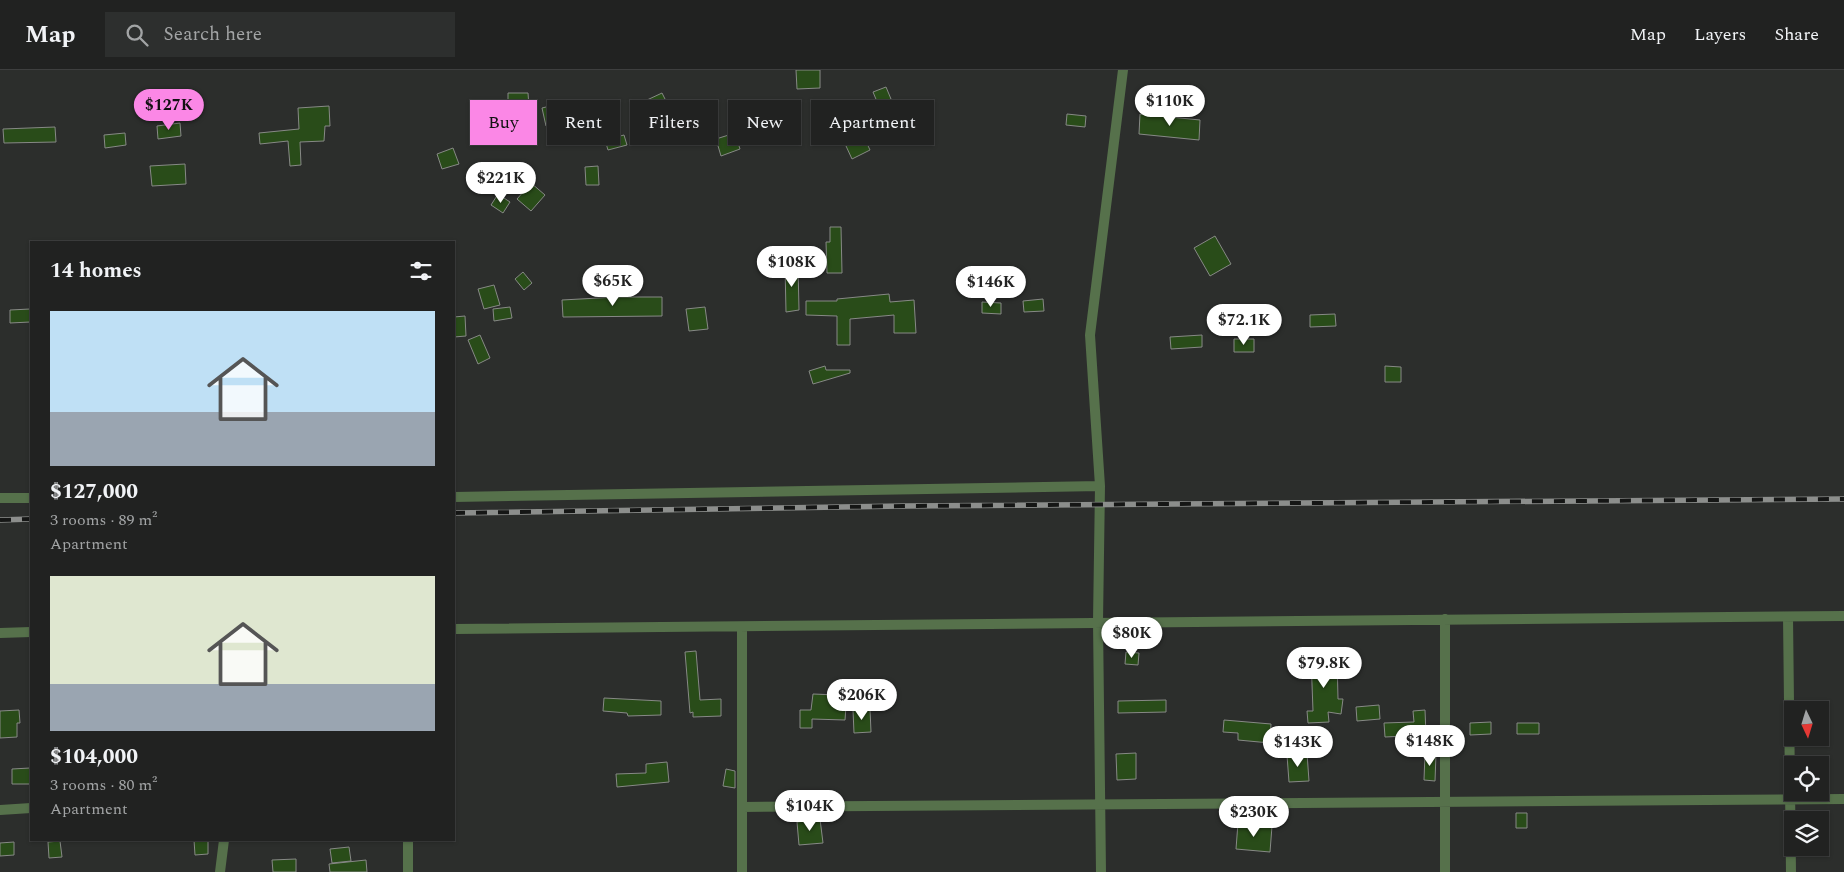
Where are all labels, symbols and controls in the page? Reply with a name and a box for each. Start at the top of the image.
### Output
search box [105,12,455,57]
text: Map [25,17,75,53]
text: Search here [163,20,262,49]
icon: search [123,21,151,49]
text: Map [1630,21,1666,48]
text: Layers [1694,21,1746,48]
text: Share [1774,21,1819,48]
pin: $110K [1135,85,1205,127]
pin: $127K [134,88,204,131]
text: $110K [1146,89,1194,113]
text: $127K [145,93,193,117]
chip: Buy [470,100,537,145]
chip: Rent [547,100,620,145]
chip: Filters [630,100,718,145]
chip: New [728,100,801,145]
chip: Apartment [811,100,934,145]
pin: $221K [466,162,536,204]
text: $221K [477,166,525,190]
pin: $108K [757,246,827,288]
text: $108K [768,250,816,274]
text: 14 homes [50,255,142,287]
icon: filters [407,257,435,285]
pin: $65K [583,264,643,307]
pin: $146K [956,266,1026,308]
text: $65K [593,269,633,293]
text: $146K [967,270,1015,294]
pin: $72.1K [1203,304,1285,346]
text: $72.1K [1218,308,1270,332]
icon: home [198,344,288,434]
text: $127,000 [50,476,138,508]
text: 3 rooms · 89 m² [50,508,157,532]
text: Apartment [50,532,128,556]
icon: home [198,609,288,699]
pin: $80K [1102,616,1162,659]
text: $80K [1112,621,1152,645]
pin: $79.8K [1283,646,1365,689]
text: $79.8K [1298,651,1350,675]
pin: $206K [827,678,897,721]
text: $206K [838,683,886,707]
north arrow [1784,701,1829,746]
map controls [1784,701,1829,856]
pin: $148K [1395,724,1465,767]
pin: $143K [1263,726,1333,768]
text: $148K [1406,729,1454,753]
text: $143K [1274,730,1322,754]
text: $104,000 [50,741,138,773]
button: locate [1784,756,1829,801]
text: 3 rooms · 80 m² [50,773,157,797]
pin: $104K [775,790,845,832]
text: $104K [786,794,834,818]
pin: $230K [1219,796,1289,838]
text: Apartment [50,797,128,821]
text: $230K [1230,800,1278,824]
button: layers [1784,811,1829,856]

